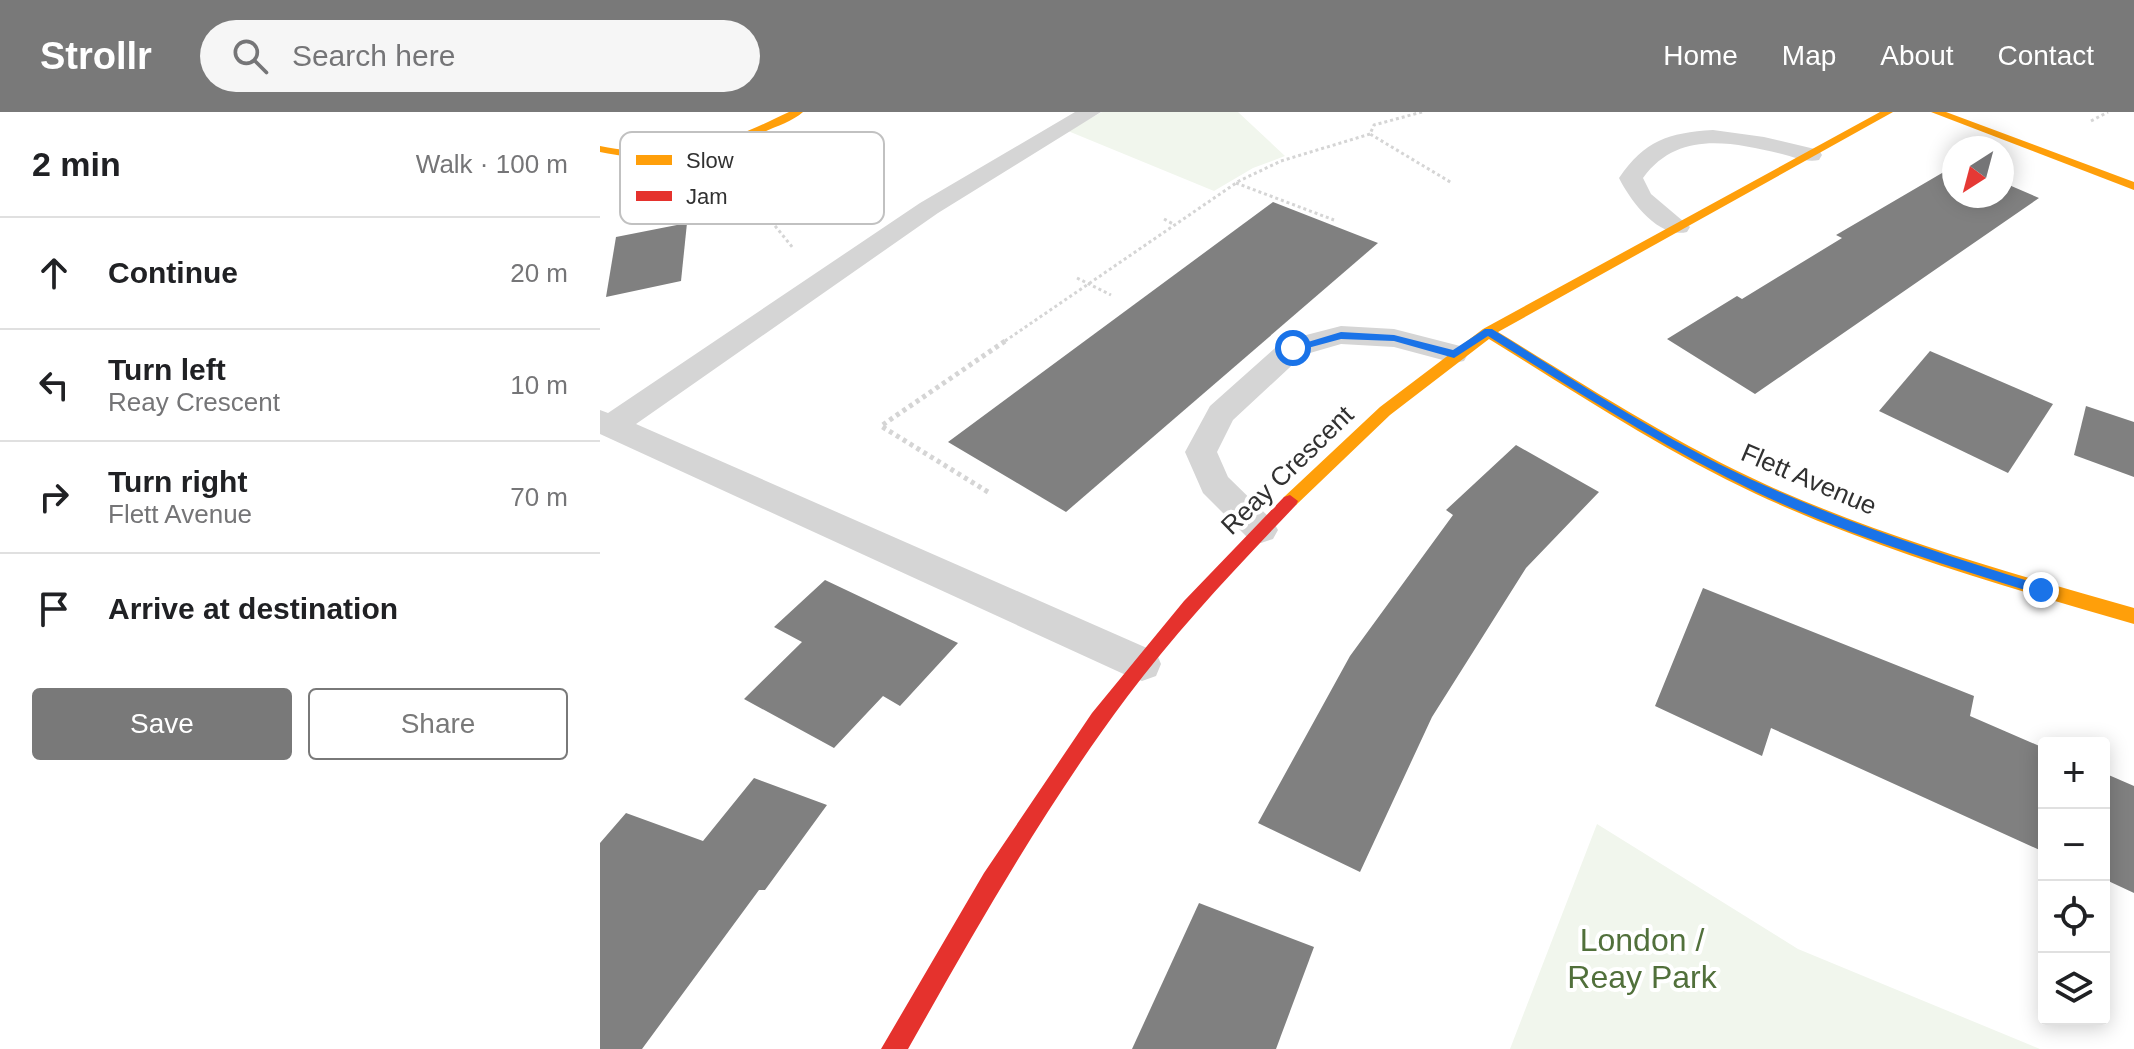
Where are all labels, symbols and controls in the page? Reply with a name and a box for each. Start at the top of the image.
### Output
search box [200,20,760,92]
icon: search [228,34,272,78]
text: Strollr [40,35,152,77]
text: Search here [292,39,455,72]
text: Home [1663,40,1738,71]
text: Map [1782,40,1836,71]
text: About [1880,40,1954,71]
text: Contact [1998,40,2094,71]
legend [620,132,884,224]
north arrow [1942,136,2014,208]
text: 2 min [32,145,121,183]
text: Slow [686,148,734,173]
text: Walk · 100 m [416,149,568,179]
text: Jam [686,184,728,209]
icon: ahead [32,251,76,295]
text: Continue [108,256,238,289]
text: 20 m [510,258,568,288]
route start [1275,330,1311,366]
text: Turn left [108,353,226,386]
icon: left [32,363,76,407]
text: 10 m [510,370,568,400]
text: Reay Crescent [108,387,280,417]
street label: Reay Crescent [1215,399,1360,541]
street label: Flett Avenue [1737,437,1881,521]
text: Turn right [108,465,247,498]
icon: right [32,475,76,519]
text: 70 m [510,482,568,512]
text: Flett Avenue [108,499,252,529]
route end [2023,572,2059,608]
icon: arrive [32,587,76,631]
text: Arrive at destination [108,592,398,625]
button: Save [32,688,292,760]
button: Share [308,688,568,760]
map controls [2038,737,2110,1025]
button: + [2038,737,2110,809]
button: − [2038,809,2110,881]
button: locate [2038,881,2110,953]
park label: London / Reay Park [1567,922,1718,995]
button: layers [2038,953,2110,1025]

